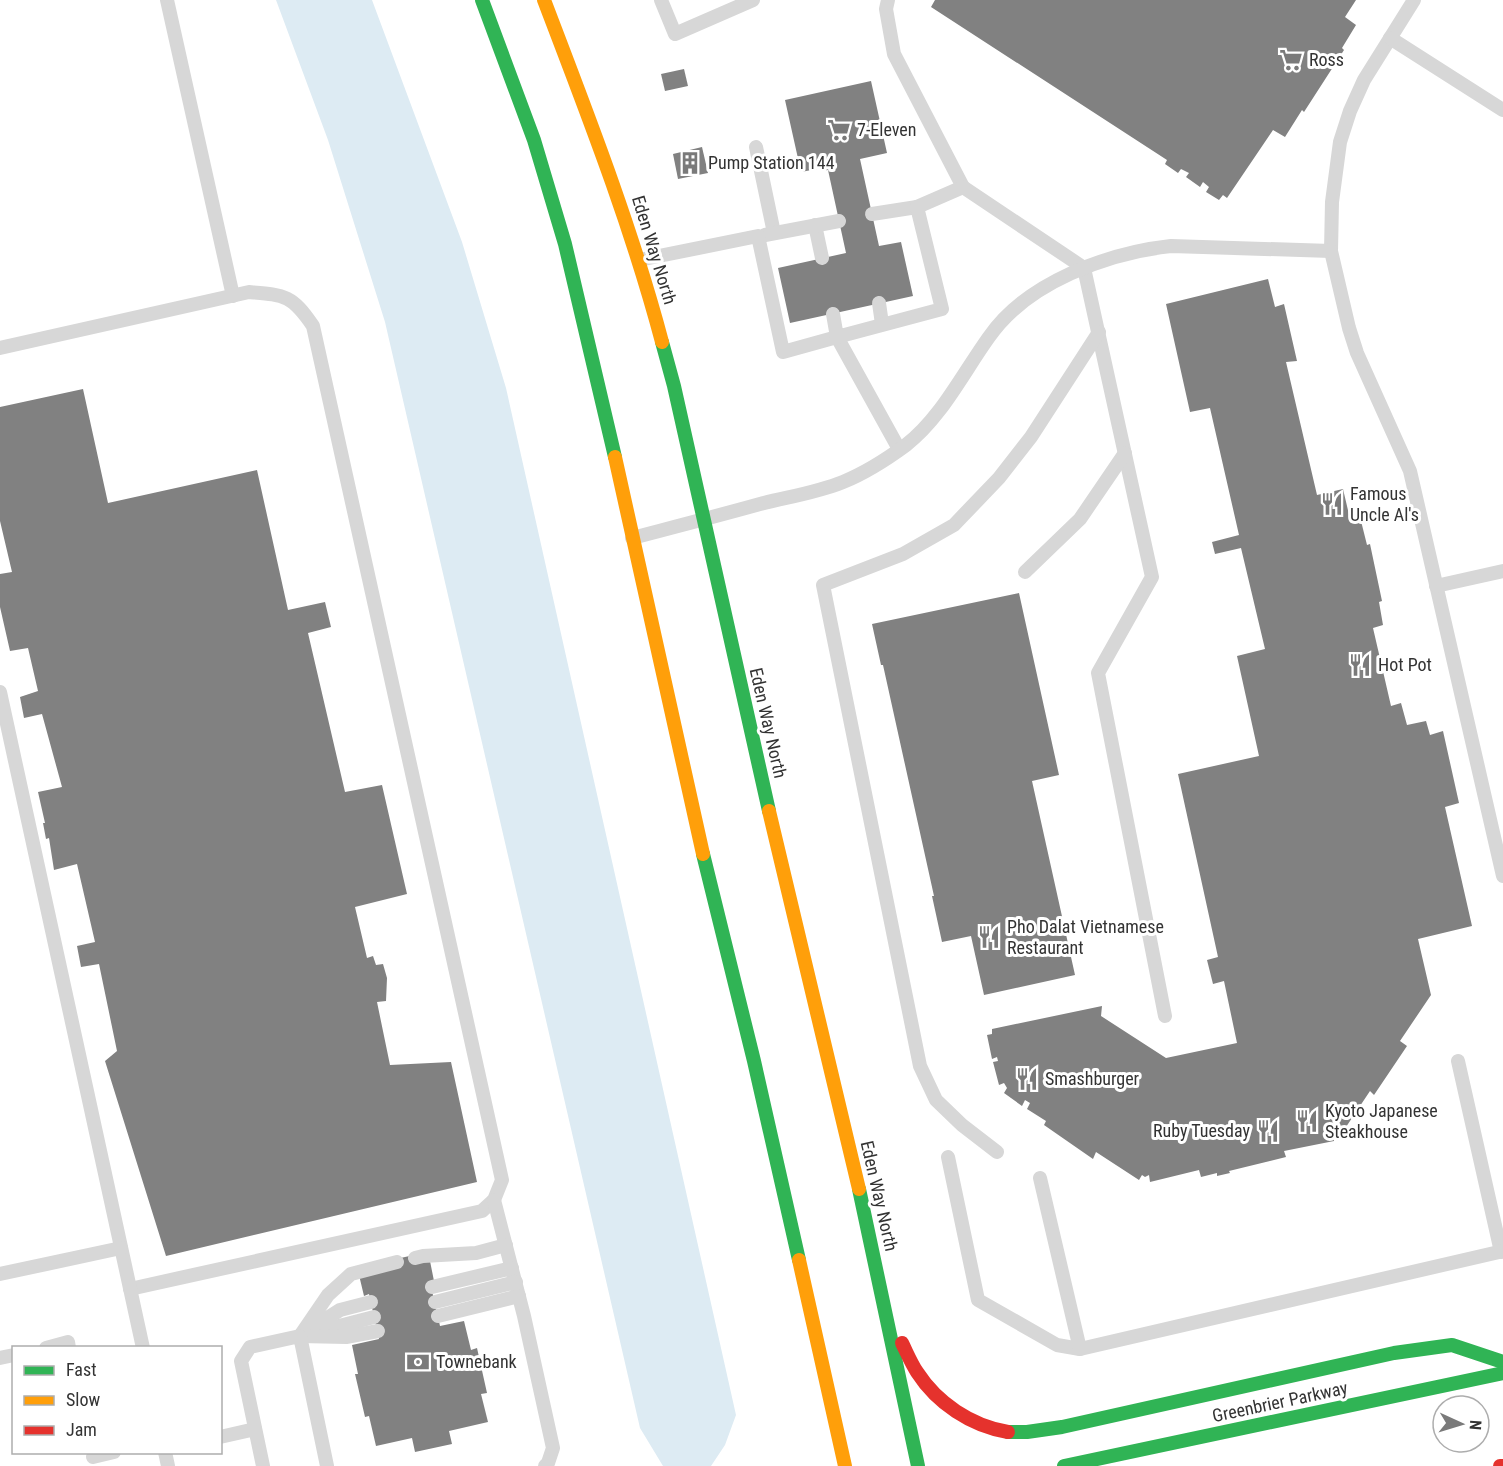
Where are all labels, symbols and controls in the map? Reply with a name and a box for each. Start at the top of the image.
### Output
supermarket icon: Ross [1278,47,1304,73]
place label: Ross [1309,49,1344,70]
supermarket icon: 7-Eleven [826,117,852,143]
place label: 7-Eleven [857,119,917,140]
building icon: Pump Station 144 [677,150,703,176]
place label: Pump Station 144 [708,152,835,173]
street label: Eden Way North [628,193,681,307]
place label: Famous Uncle Al's [1350,483,1419,525]
restaurant icon: Famous Uncle Al's [1319,491,1345,517]
restaurant icon: Hot Pot [1347,652,1373,678]
place label: Hot Pot [1378,654,1432,675]
street label: Eden Way North [746,666,791,780]
place label: Pho Dalat Vietnamese Restaurant [1007,916,1164,958]
restaurant icon: Pho Dalat Vietnamese Restaurant [976,924,1002,950]
restaurant icon: Smashburger [1014,1066,1040,1092]
place label: Smashburger [1045,1068,1140,1089]
place label: Kyoto Japanese Steakhouse [1325,1100,1438,1142]
restaurant icon: Kyoto Japanese Steakhouse [1294,1108,1320,1134]
restaurant icon: Ruby Tuesday [1255,1118,1281,1144]
place label: Ruby Tuesday [1153,1120,1250,1141]
street label: Eden Way North [857,1139,902,1253]
legend [12,1346,222,1454]
bank icon: Townebank [405,1349,431,1375]
place label: Townebank [436,1351,517,1372]
text: Fast [66,1359,97,1380]
street label: Greenbrier Parkway [1210,1377,1350,1426]
text: Slow [66,1389,101,1410]
north arrow [1431,1394,1491,1454]
text: Jam [66,1419,97,1440]
text: N [1466,1419,1485,1431]

